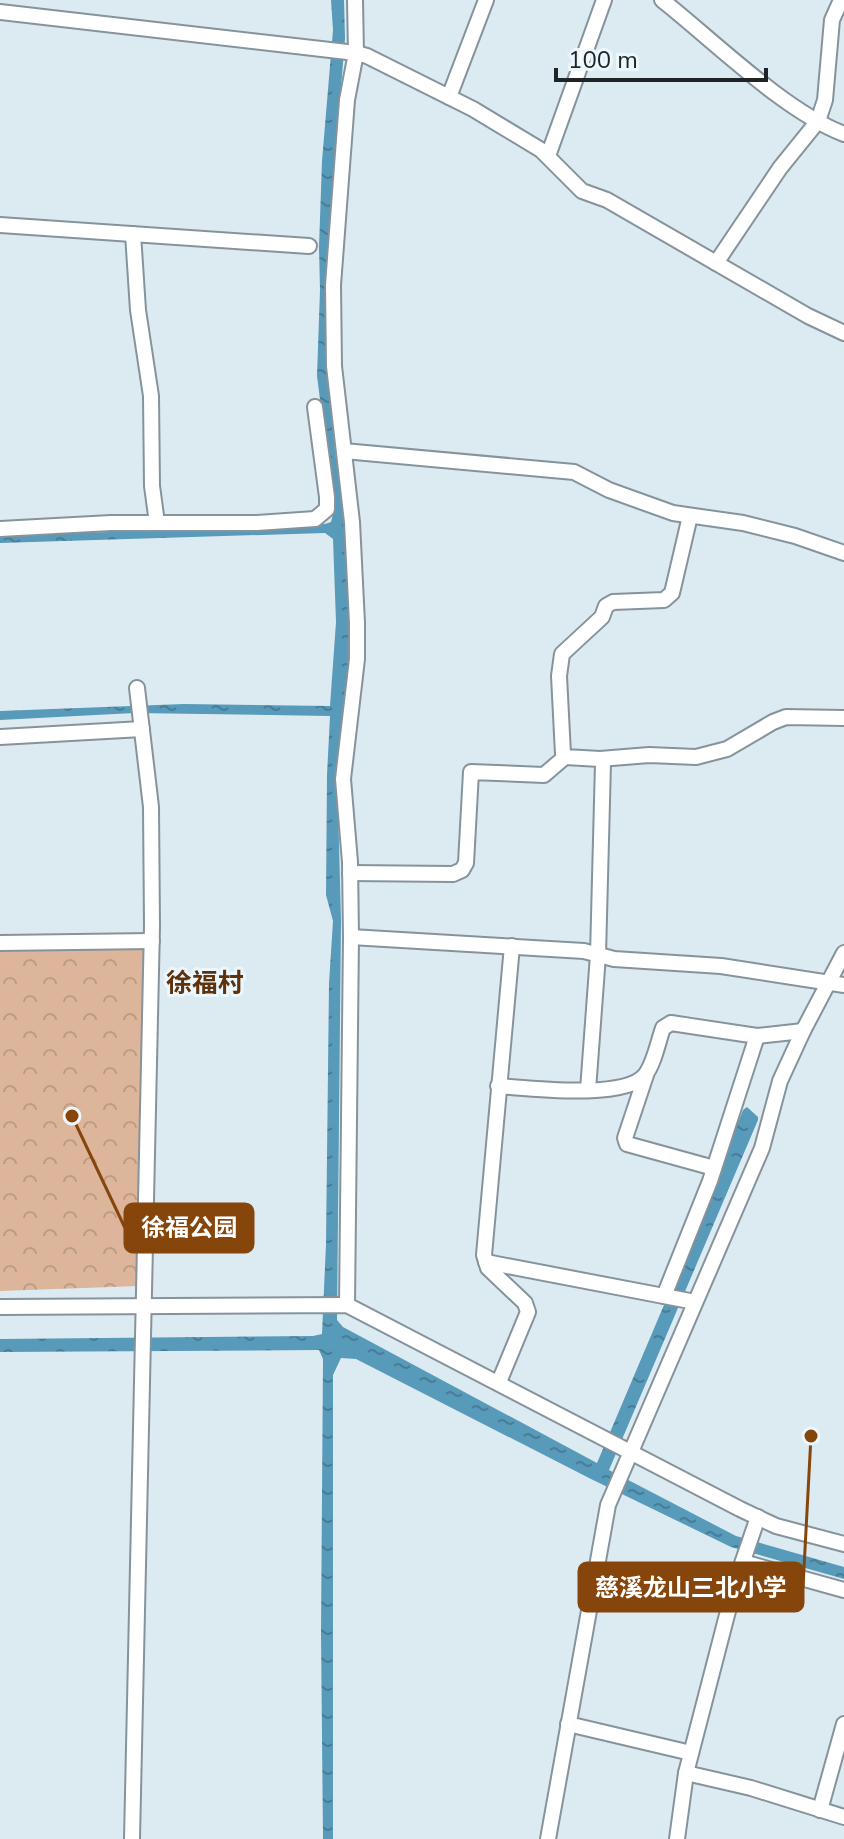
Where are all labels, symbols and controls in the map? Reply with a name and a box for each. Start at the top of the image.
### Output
scale bar [556,32,766,82]
text: 100 m [568,44,638,76]
district label: 徐福村 [166,966,244,1001]
callout: 徐福公园 [125,1204,253,1252]
text: 徐福公园 [141,1212,237,1244]
callout: 慈溪龙山三北小学 [579,1563,803,1611]
text: 慈溪龙山三北小学 [595,1572,787,1604]

